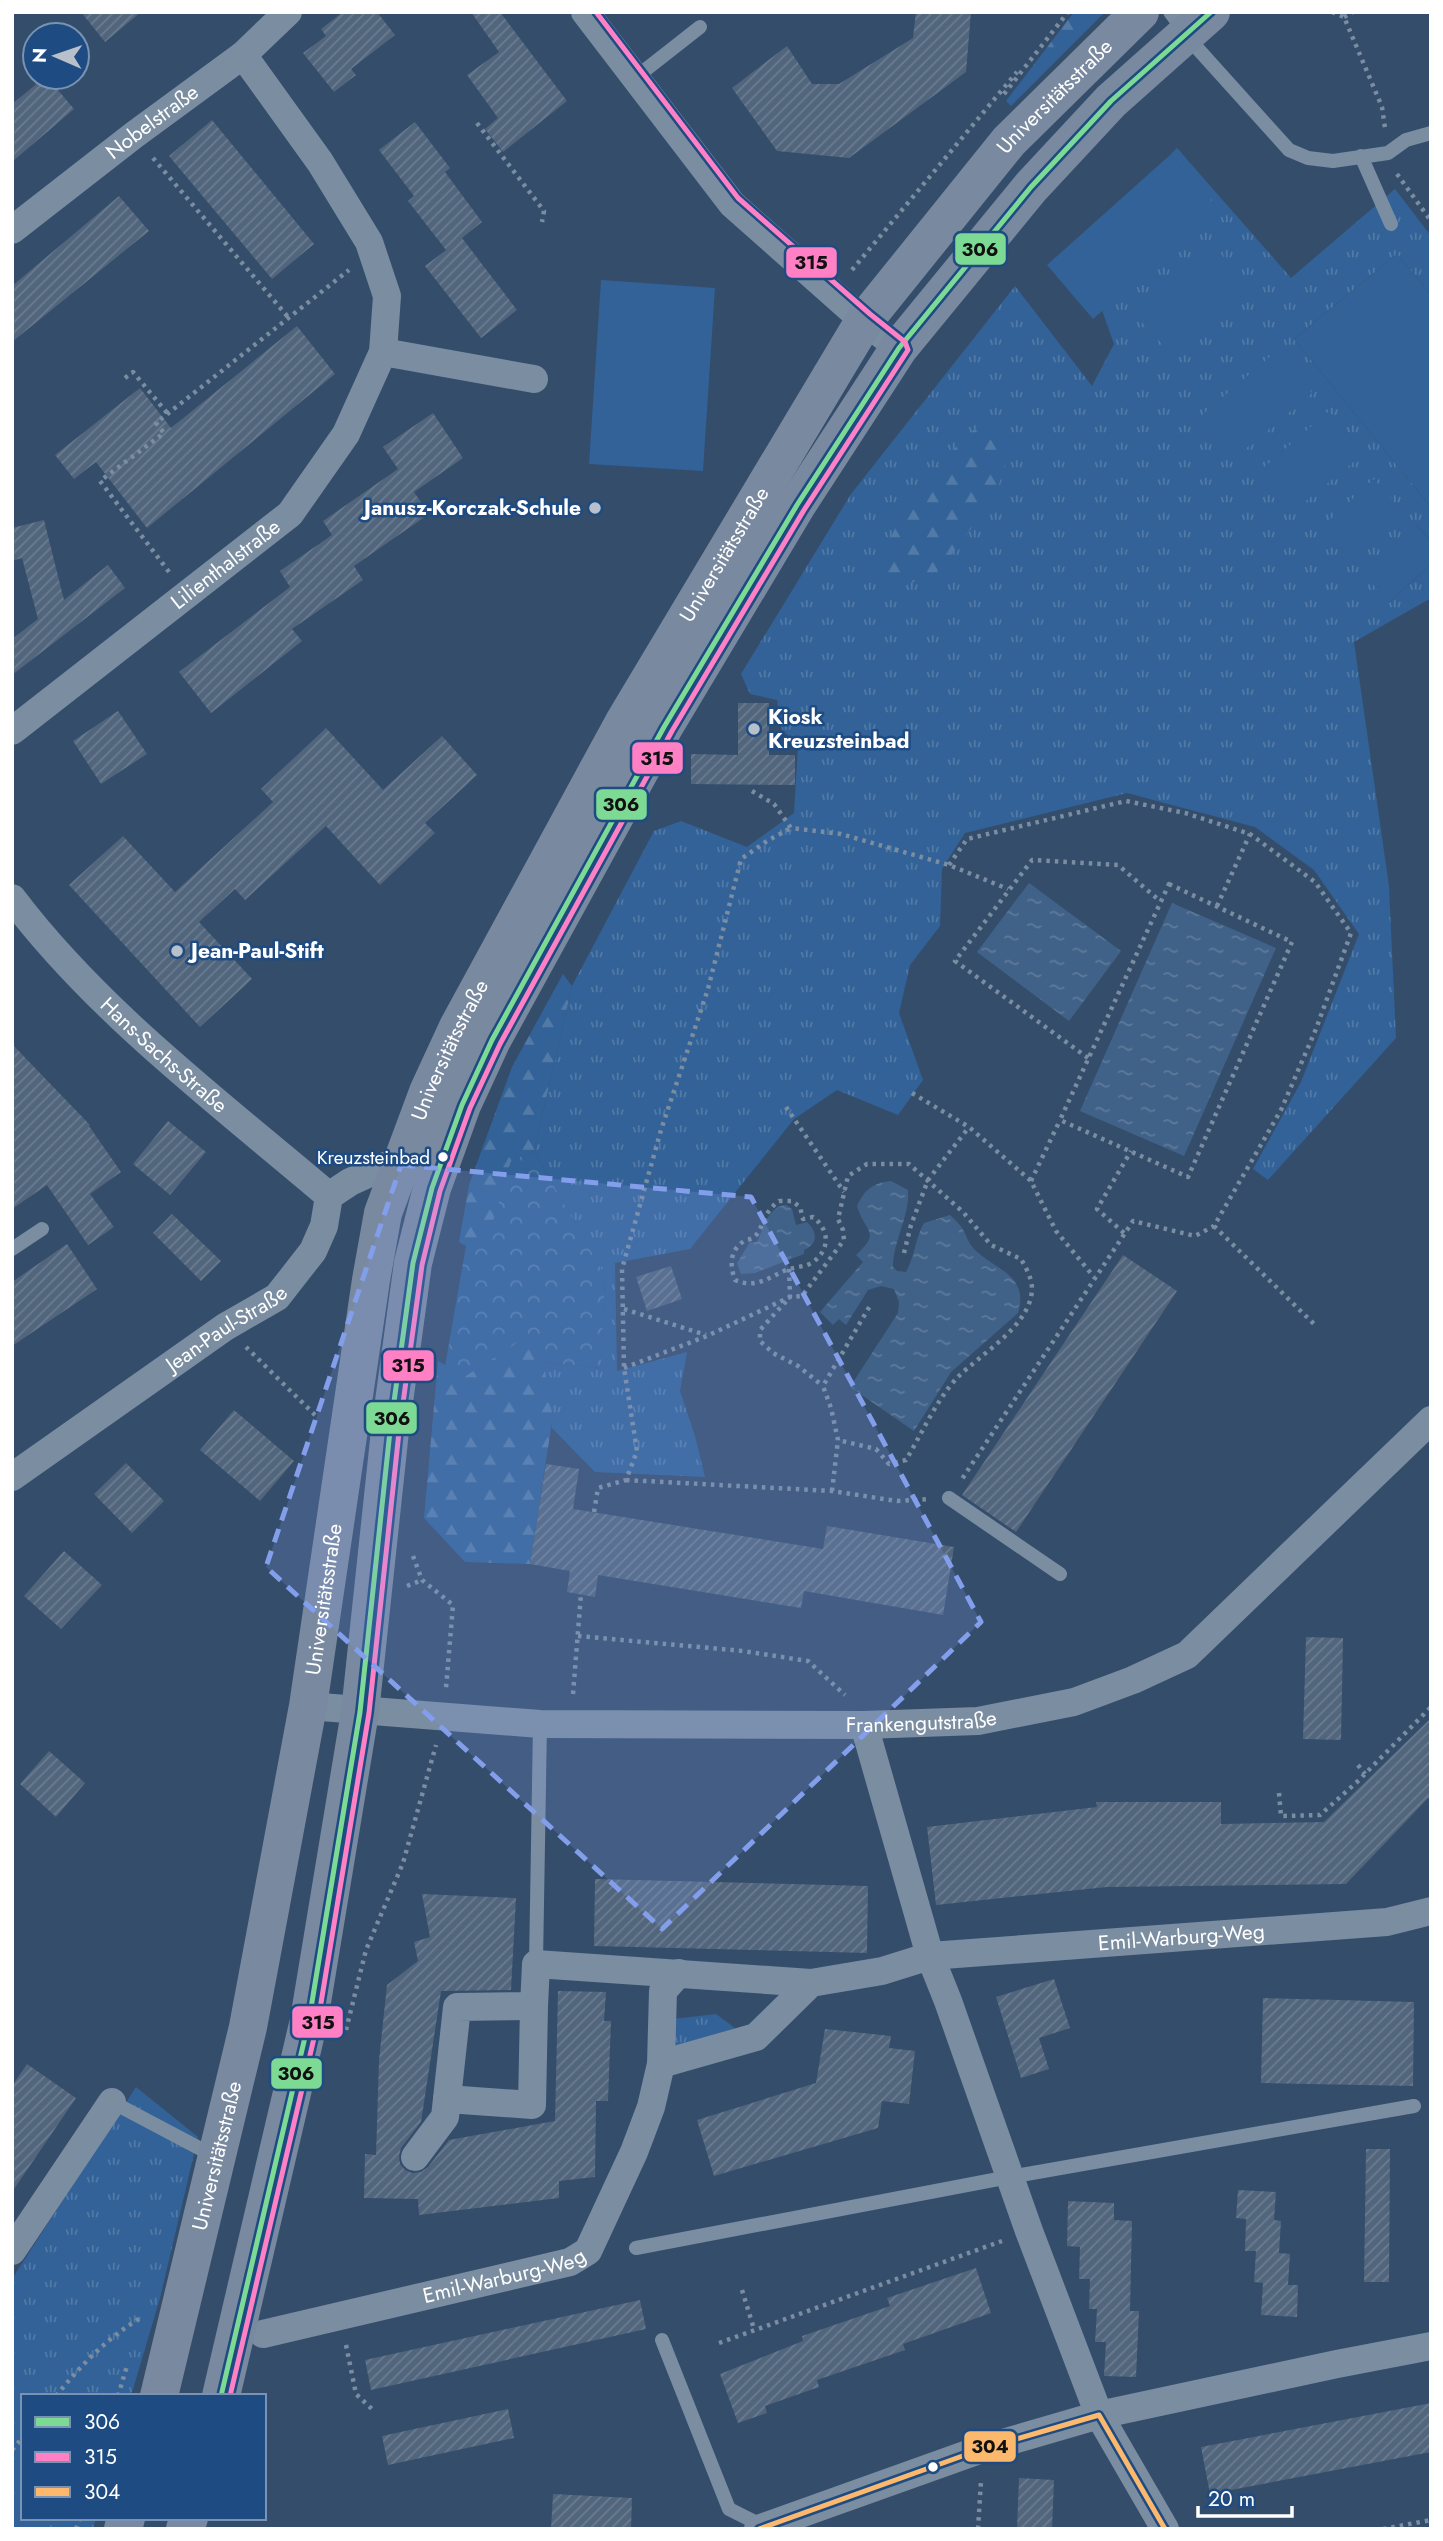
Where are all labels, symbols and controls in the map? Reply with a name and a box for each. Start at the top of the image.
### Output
north arrow [21,21,91,91]
street label: Universitätsstraße [989,32,1120,160]
text: N [26,47,53,63]
street label: Nobelstraße [99,77,205,167]
line badge: 306 [954,232,1007,266]
text: 306 [961,236,999,263]
line badge: 315 [785,246,838,279]
text: 315 [794,249,828,276]
street label: Universitätsstraße [672,481,776,628]
place label: Janusz-Korczak-Schule [360,493,581,523]
marker: Janusz-Korczak-Schule [587,500,603,516]
street label: Lilienthalstraße [165,512,287,617]
place label: Kiosk Kreuzsteinbad [768,702,909,756]
marker: Kiosk Kreuzsteinbad [746,721,762,737]
line badge: 315 [631,741,684,775]
text: 315 [640,745,674,772]
line badge: 306 [595,788,648,821]
text: 306 [602,791,640,818]
place label: Jean-Paul-Stift [187,936,324,966]
marker: Jean-Paul-Stift [169,943,185,959]
street label: Universitätsstraße [404,974,496,1125]
street label: Hans-Sachs-Straße [94,990,234,1120]
place label: Kreuzsteinbad [317,1144,430,1171]
marker: Kreuzsteinbad [436,1150,450,1164]
street label: Jean-Paul-Straße [157,1280,295,1381]
line badge: 315 [382,1349,435,1382]
text: 315 [391,1352,425,1379]
line badge: 306 [365,1401,418,1435]
text: 306 [373,1405,411,1432]
street label: Universitätsstraße [298,1521,350,1677]
street label: Frankengutstraße [846,1703,999,1740]
street label: Emil-Warburg-Weg [1097,1916,1266,1958]
line badge: 315 [291,2005,344,2039]
text: 315 [301,2009,335,2036]
line badge: 306 [270,2057,323,2090]
text: 306 [277,2060,315,2087]
street label: Universitätsstraße [184,2078,249,2234]
street label: Emil-Warburg-Weg [420,2241,592,2311]
legend [21,2394,266,2520]
text: 306 [84,2407,120,2437]
line badge: 304 [963,2430,1017,2463]
text: 304 [971,2433,1009,2460]
text: 315 [84,2442,117,2472]
unlabelled marker [926,2460,940,2474]
scale bar [1198,2474,1292,2518]
text: 304 [84,2477,120,2507]
text: 20 m [1208,2484,1255,2514]

